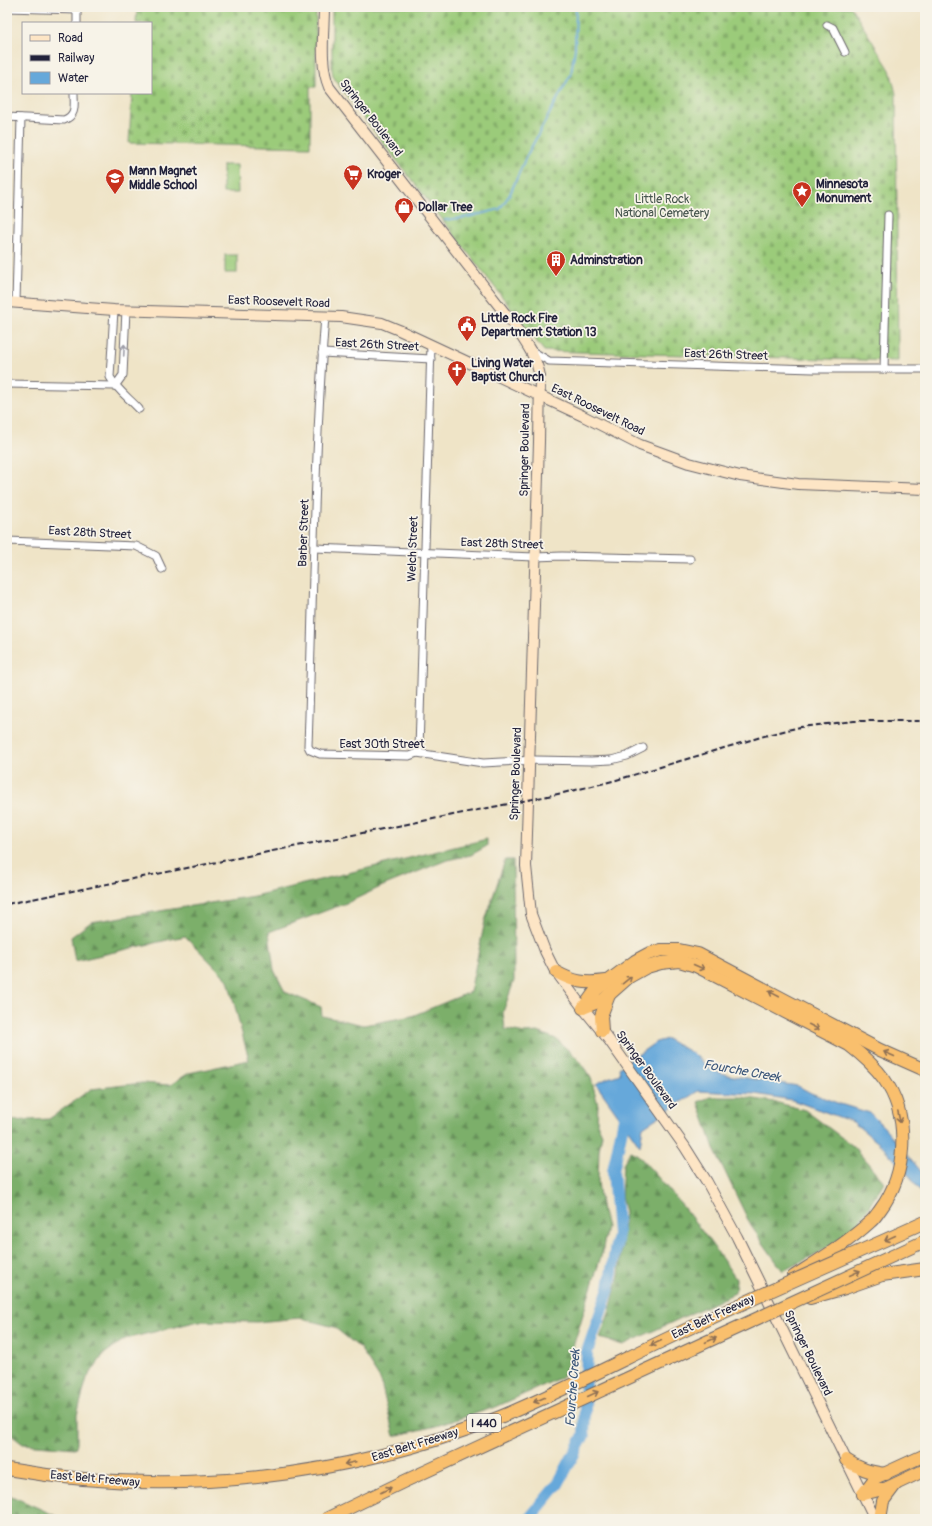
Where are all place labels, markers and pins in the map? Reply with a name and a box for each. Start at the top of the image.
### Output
supermarket icon: Kroger [342,163,364,191]
place label: Mann Magnet Middle School [129,164,198,193]
school or university icon: Mann Magnet Middle School [104,167,126,195]
place label: Kroger [367,167,402,182]
place label: Minnesota Monument [816,177,872,206]
place icon: Minnesota Monument [791,180,813,208]
shop icon: Dollar Tree [393,196,415,224]
place label: Dollar Tree [418,200,473,215]
building icon: Adminstration [545,249,567,277]
place label: Adminstration [570,253,643,268]
place label: Little Rock Fire Department Station 13 [481,311,597,340]
public building icon: Little Rock Fire Department Station 13 [456,314,478,342]
place label: Living Water Baptist Church [471,356,544,385]
church icon: Living Water Baptist Church [446,359,468,387]

